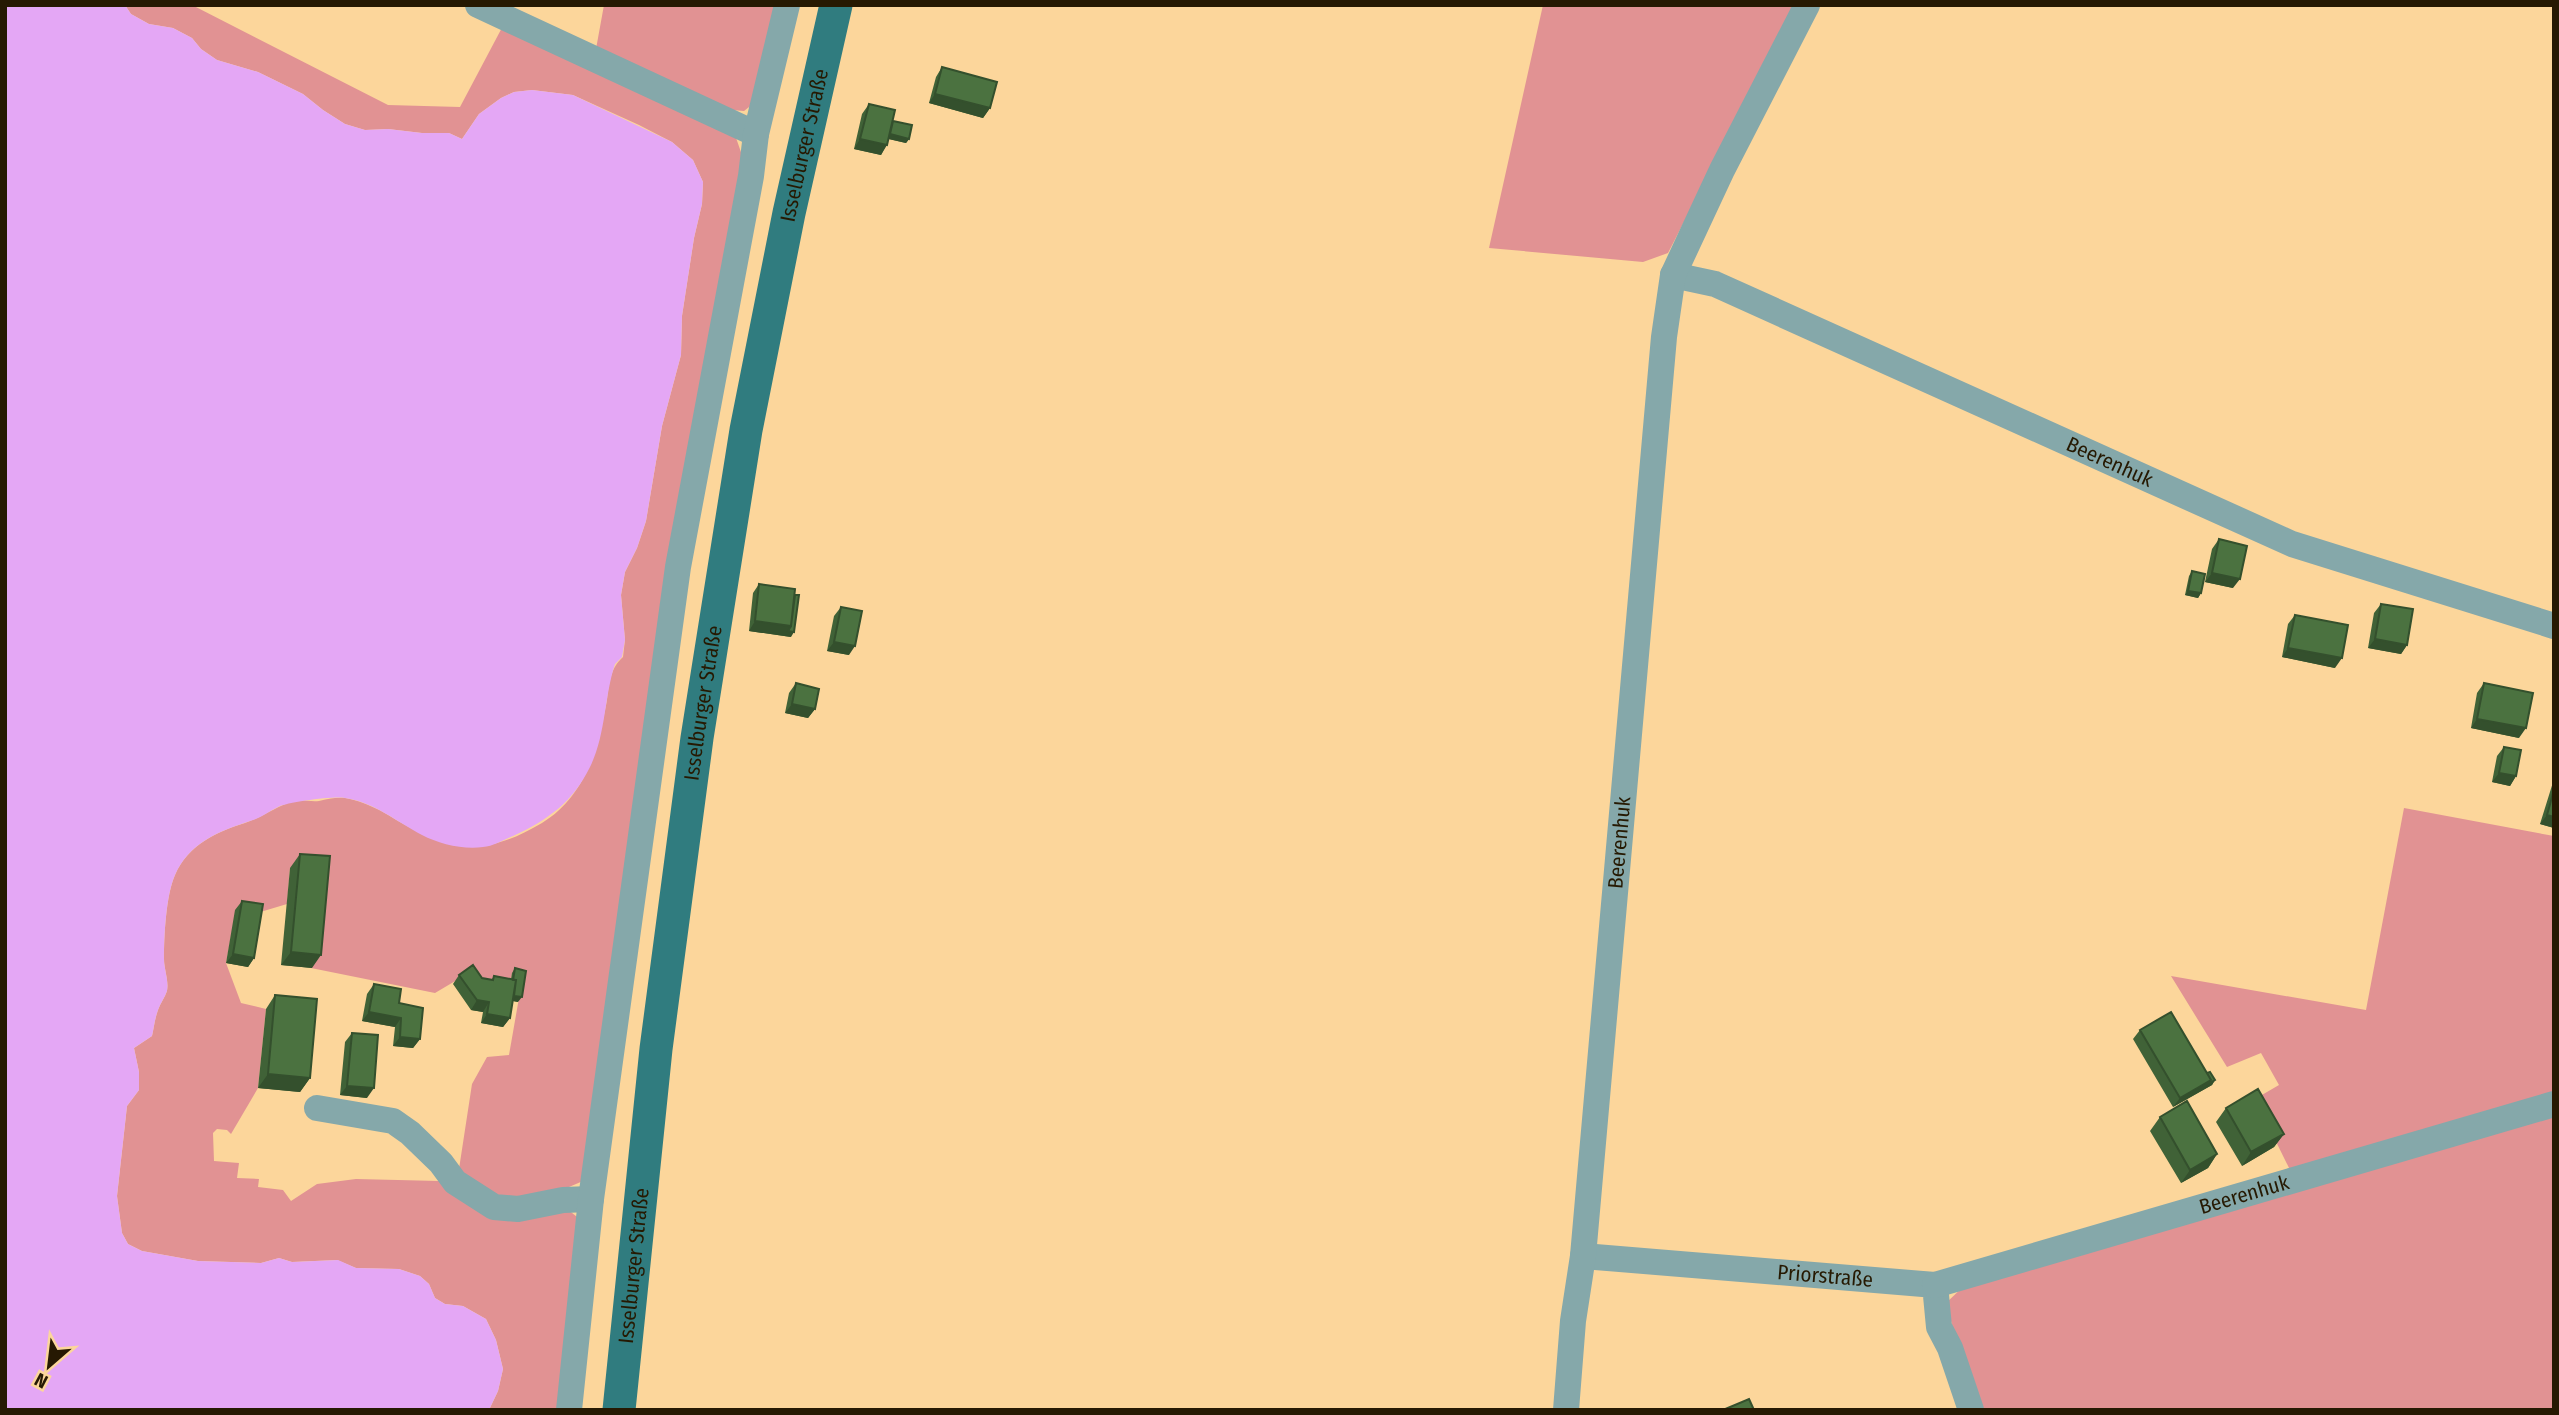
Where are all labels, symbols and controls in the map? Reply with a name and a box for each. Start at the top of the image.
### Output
street label: Isselburger Straße [775,66,834,224]
street label: Beerenhuk [2062,431,2157,493]
street label: Isselburger Straße [679,624,728,782]
street label: Beerenhuk [1602,795,1636,890]
street label: Beerenhuk [2196,1169,2292,1220]
street label: Isselburger Straße [613,1187,655,1345]
street label: Priorstraße [1776,1259,1874,1293]
north arrow [14,1331,84,1401]
text: N [31,1368,52,1393]

